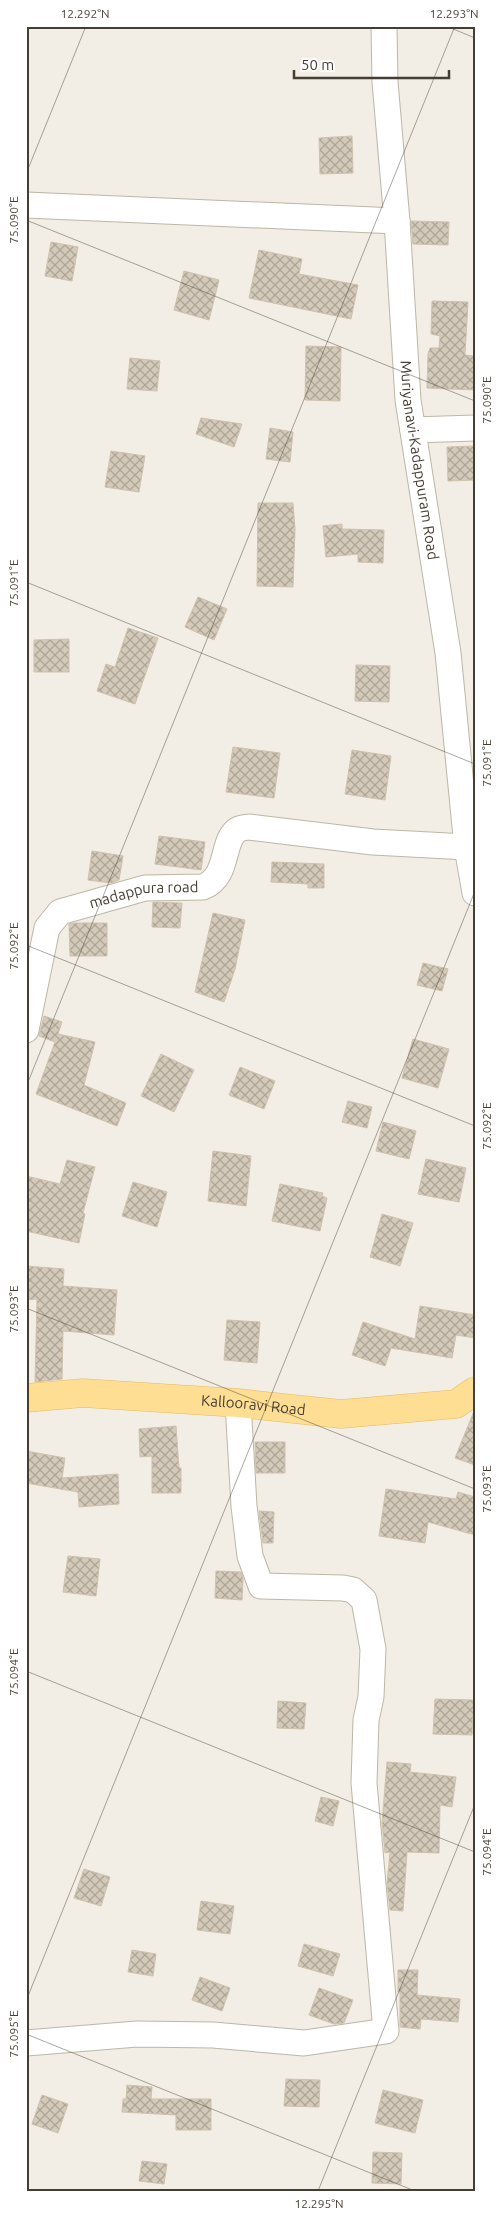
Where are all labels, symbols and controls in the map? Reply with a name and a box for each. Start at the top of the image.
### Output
text: 12.292°N [60,7,110,20]
text: 12.293°N [429,7,479,20]
scale bar [294,48,448,80]
text: 50 m [301,56,334,73]
text: 75.090°E [7,196,20,244]
street label: Muriyanavi-Kadappuram Road [398,360,442,561]
text: 75.090°E [480,376,493,424]
text: 75.091°E [7,559,20,607]
text: 75.091°E [480,739,493,787]
street label: madappura road [87,878,199,911]
text: 75.092°E [7,922,20,970]
text: 75.092°E [480,1102,493,1150]
text: 75.093°E [7,1285,20,1333]
street label: Kallooravi Road [201,1392,306,1418]
text: 75.093°E [480,1465,493,1513]
text: 75.094°E [7,1648,20,1696]
text: 75.094°E [480,1828,493,1876]
text: 75.095°E [7,2010,20,2058]
text: 12.295°N [294,2197,344,2210]

